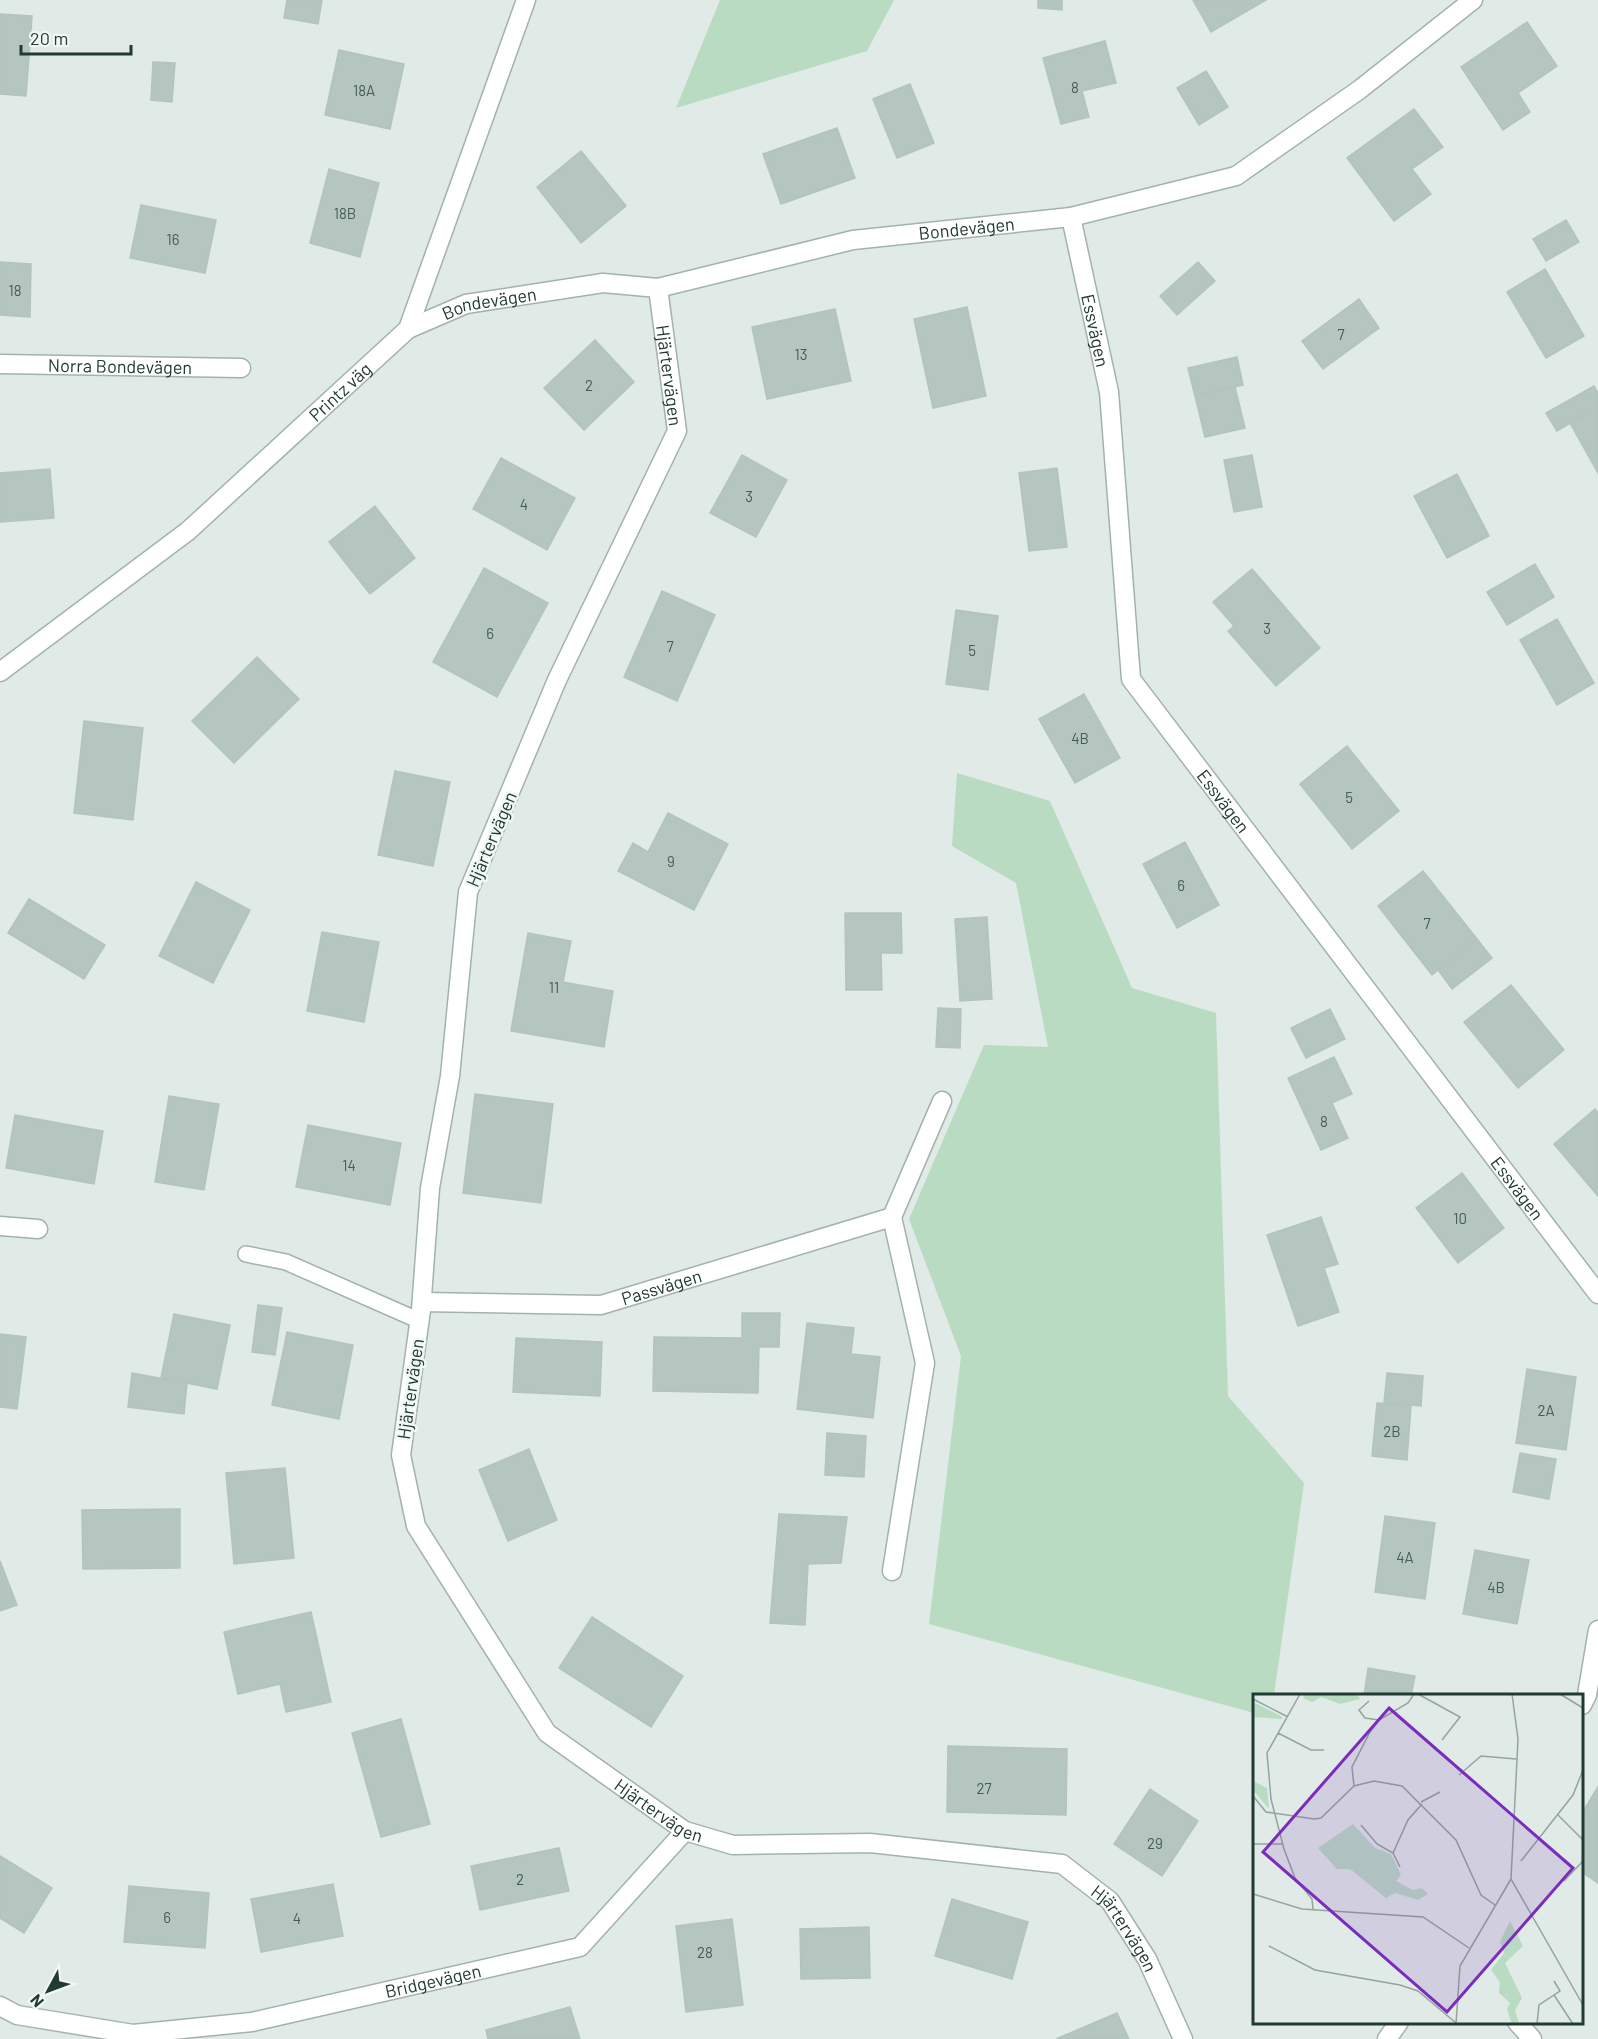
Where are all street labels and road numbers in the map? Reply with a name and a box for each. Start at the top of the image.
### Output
street label: Bondevägen [917,212,1016,244]
street label: Bondevägen [438,282,538,324]
street label: Essvägen [1077,292,1114,369]
street label: Hjärtervägen [652,323,687,427]
street label: Norra Bondevägen [48,354,192,378]
street label: Printz väg [304,358,375,426]
street label: Essvägen [1192,765,1255,837]
street label: Hjärtervägen [461,788,521,890]
street label: Essvägen [1486,1152,1549,1224]
street label: Passvägen [618,1264,704,1309]
street label: Hjärtervägen [392,1337,428,1441]
street label: Hjärtervägen [610,1774,705,1847]
street label: Hjärtervägen [1087,1880,1162,1975]
street label: Bridgevägen [383,1959,483,2002]

